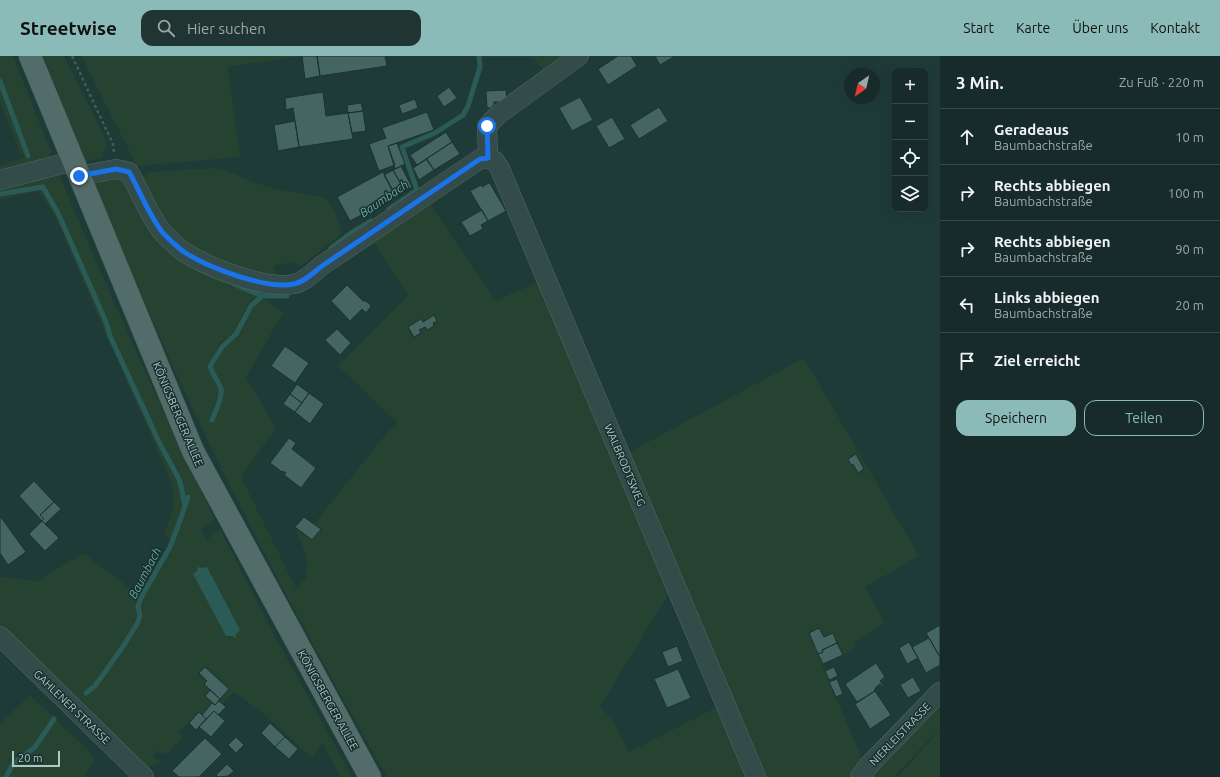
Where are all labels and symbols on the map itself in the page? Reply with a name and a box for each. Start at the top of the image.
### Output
north arrow [844,68,880,104]
route start [478,117,496,135]
route end [70,167,88,185]
water label: Baumbach [357,178,410,220]
street label: KÖNIGSBERGER ALLEE [151,360,205,468]
street label: WALBRODTSWEG [602,422,648,508]
water label: Baumbach [126,545,163,600]
street label: KÖNIGSBERGER ALLEE [296,648,360,752]
street label: GAHLENER STRASSE [31,667,113,747]
street label: NIERLEISTRASSE [867,700,933,768]
scale bar [12,749,60,768]

